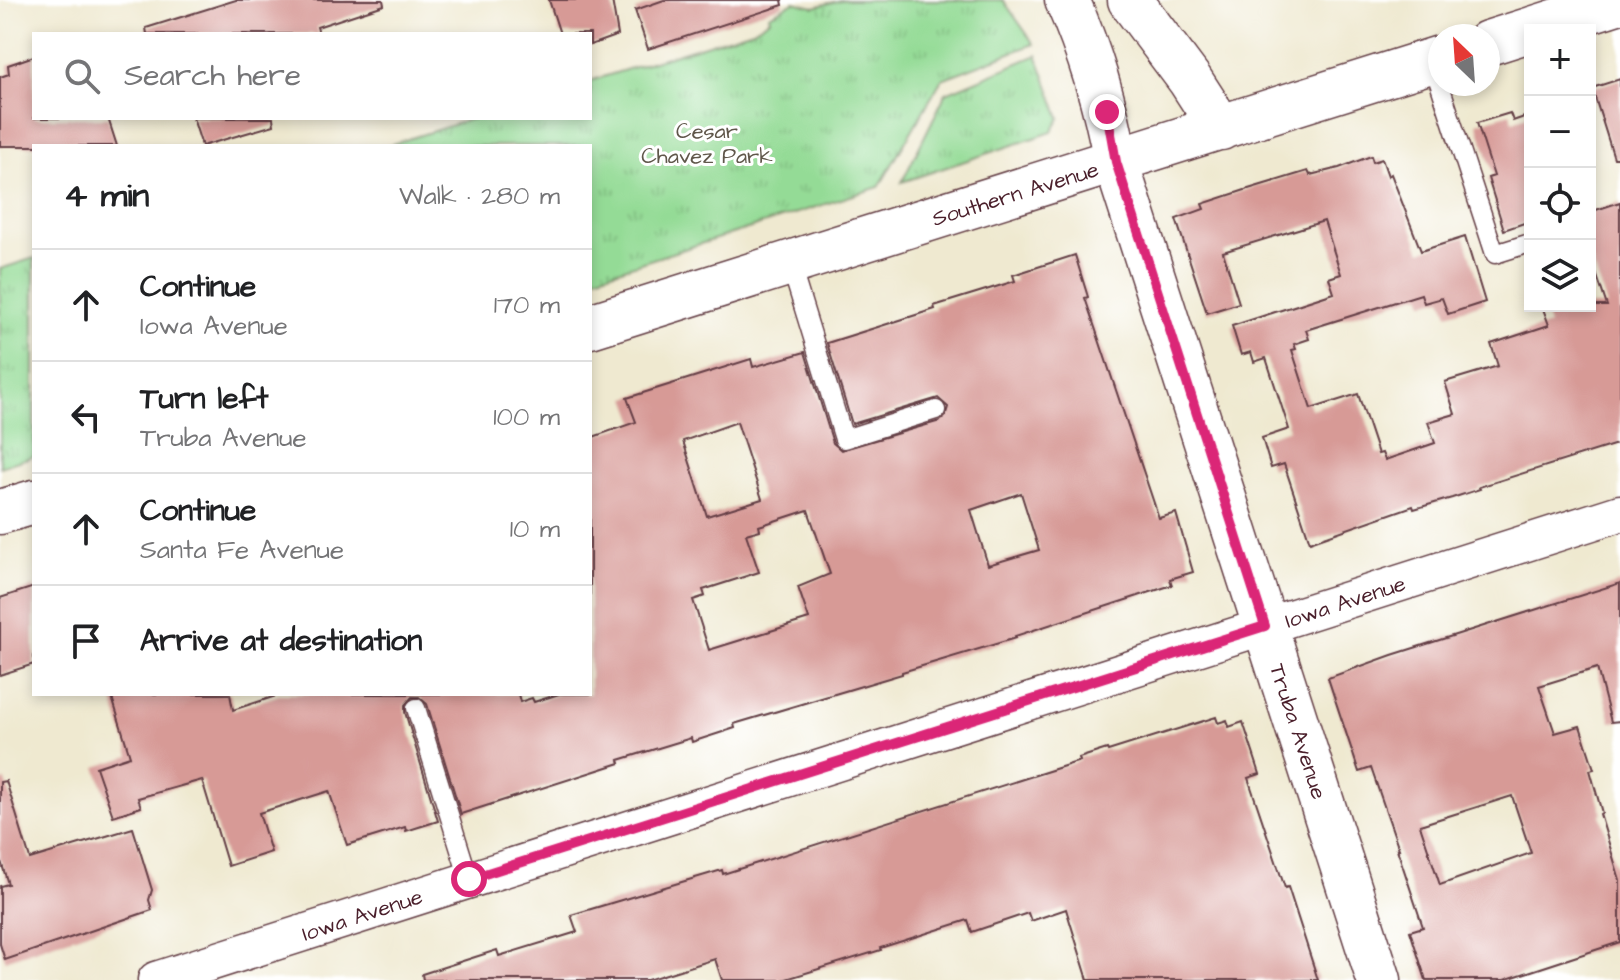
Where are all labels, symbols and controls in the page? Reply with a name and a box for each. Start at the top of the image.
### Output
north arrow [1428,24,1500,96]
map controls [1524,24,1596,312]
button: + [1524,24,1596,96]
search box [32,32,592,120]
icon: search [60,54,104,98]
text: Search here [124,55,301,97]
route end [1089,94,1125,130]
button: − [1524,96,1596,168]
park label: Cesar Chavez Park [641,116,773,172]
street label: Southern Avenue [928,154,1103,235]
button: locate [1524,168,1596,240]
text: 4 min [64,172,149,220]
text: Walk · 280 m [399,178,560,214]
button: layers [1524,240,1596,312]
text: Continue [140,266,256,308]
icon: ahead [64,283,108,327]
text: 170 m [494,287,560,323]
text: Iowa Avenue [140,308,288,344]
text: Turn left [140,378,268,420]
icon: left [64,395,108,439]
text: 100 m [493,399,560,435]
text: Truba Avenue [140,420,306,456]
text: Continue [140,490,256,532]
icon: ahead [64,507,108,551]
text: 10 m [510,511,560,547]
text: Santa Fe Avenue [140,532,344,568]
street label: Iowa Avenue [1281,568,1410,636]
icon: arrive [64,619,108,663]
text: Arrive at destination [140,620,422,662]
street label: Truba Avenue [1261,660,1334,803]
route start [451,861,487,897]
street label: Iowa Avenue [298,881,427,949]

